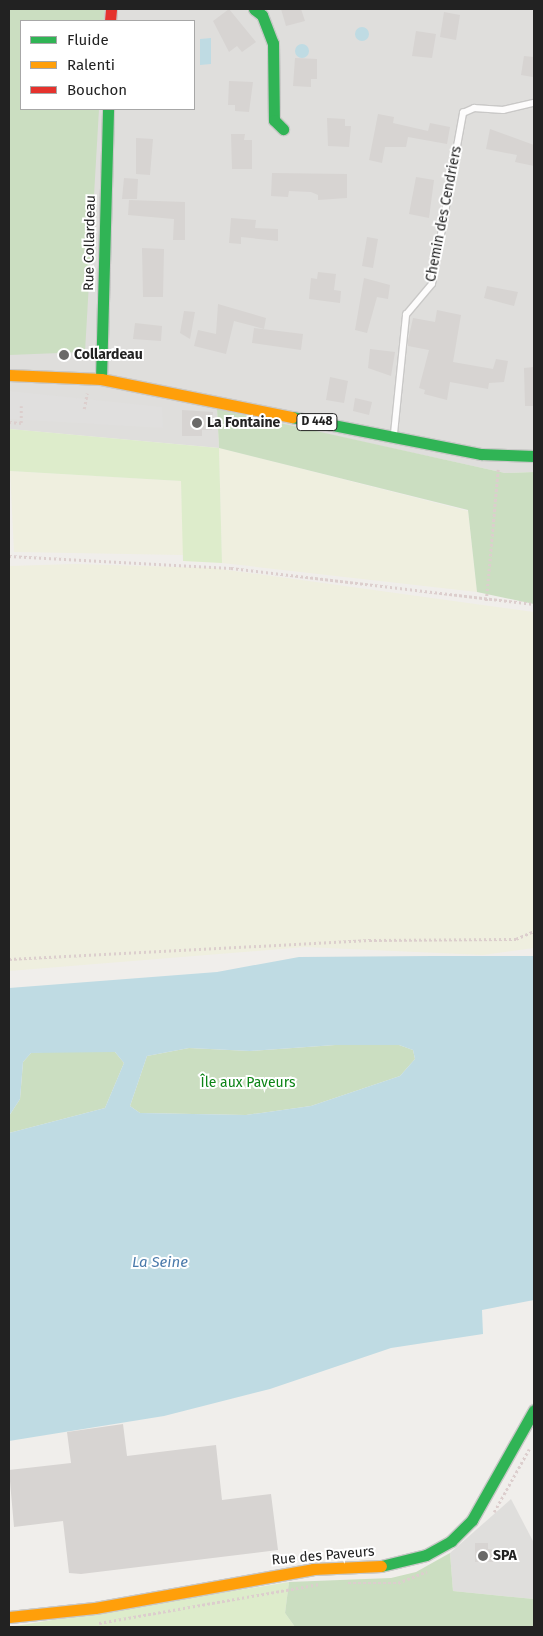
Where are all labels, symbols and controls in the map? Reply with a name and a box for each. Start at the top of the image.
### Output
legend [20,20,195,110]
text: Fluide [67,31,109,49]
text: Ralenti [67,56,115,74]
text: Bouchon [67,81,127,99]
street label: Chemin des Cendriers [423,145,465,283]
street label: Rue Collardeau [81,195,99,291]
place label: Collardeau [74,347,143,363]
marker: Collardeau [58,349,70,361]
road number: D 448 [296,412,338,432]
place label: La Fontaine [207,415,280,431]
marker: La Fontaine [191,417,203,429]
park label: Île aux Paveurs [201,1075,295,1091]
water label: La Seine [132,1254,188,1272]
street label: Rue des Paveurs [271,1543,375,1569]
place label: SPA [493,1548,517,1564]
marker: SPA [477,1550,489,1562]

